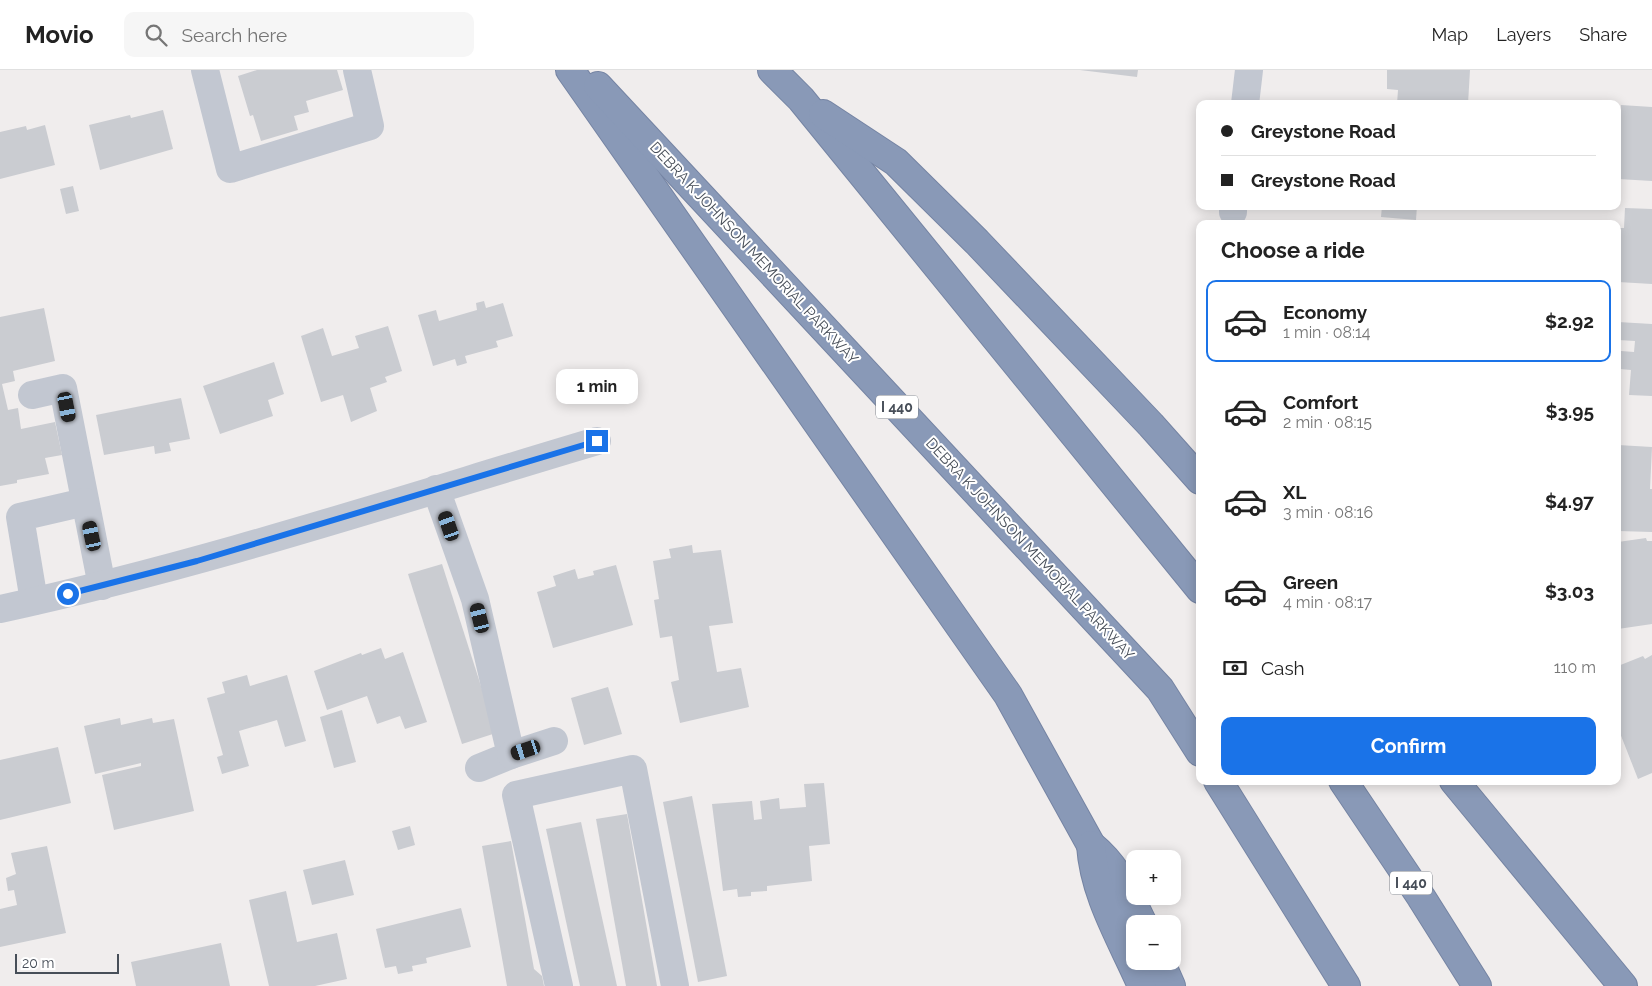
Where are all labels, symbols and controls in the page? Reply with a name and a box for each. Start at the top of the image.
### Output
search box [124,12,474,57]
text: Movio [25,20,94,49]
icon: search [142,21,170,49]
text: Search here [182,24,287,46]
text: Map [1432,24,1468,45]
text: Layers [1496,24,1551,45]
text: Share [1579,24,1627,45]
text: Greystone Road [1251,120,1396,142]
street label: DEBRA K JOHNSON MEMORIAL PARKWAY [646,138,862,368]
text: Greystone Road [1251,169,1396,191]
text: Choose a ride [1221,237,1365,263]
icon: car [1223,299,1268,344]
text: Economy [1283,301,1367,323]
text: $2.92 [1545,310,1594,332]
text: 1 min · 08:14 [1283,323,1371,342]
callout: 1 min [556,368,638,404]
text: 1 min [577,377,617,396]
icon: car [1223,389,1268,434]
car [56,391,77,423]
text: Comfort [1283,391,1358,413]
road number: I 440 [876,396,918,418]
text: $3.95 [1545,400,1594,422]
text: 2 min · 08:15 [1283,413,1372,432]
route end [586,430,608,452]
street label: DEBRA K JOHNSON MEMORIAL PARKWAY [922,434,1138,664]
icon: car [1223,479,1268,524]
text: XL [1283,481,1306,503]
text: $4.97 [1545,490,1594,512]
text: 3 min · 08:16 [1283,503,1373,522]
car [437,509,460,543]
car [81,520,102,552]
icon: car [1223,569,1268,614]
text: Green [1283,571,1338,593]
text: $3.03 [1545,580,1594,602]
route start [57,583,79,605]
text: 4 min · 08:17 [1283,593,1372,612]
car [469,602,490,634]
icon: cash [1221,654,1249,682]
text: Cash [1261,657,1305,679]
text: 110 m [1554,658,1596,677]
button: Confirm [1221,717,1596,775]
car [509,738,542,762]
map controls [1126,850,1181,970]
button: + [1126,850,1181,905]
road number: I 440 [1390,871,1432,894]
button: − [1126,915,1181,970]
scale bar [15,951,119,974]
text: 20 m [22,955,54,971]

